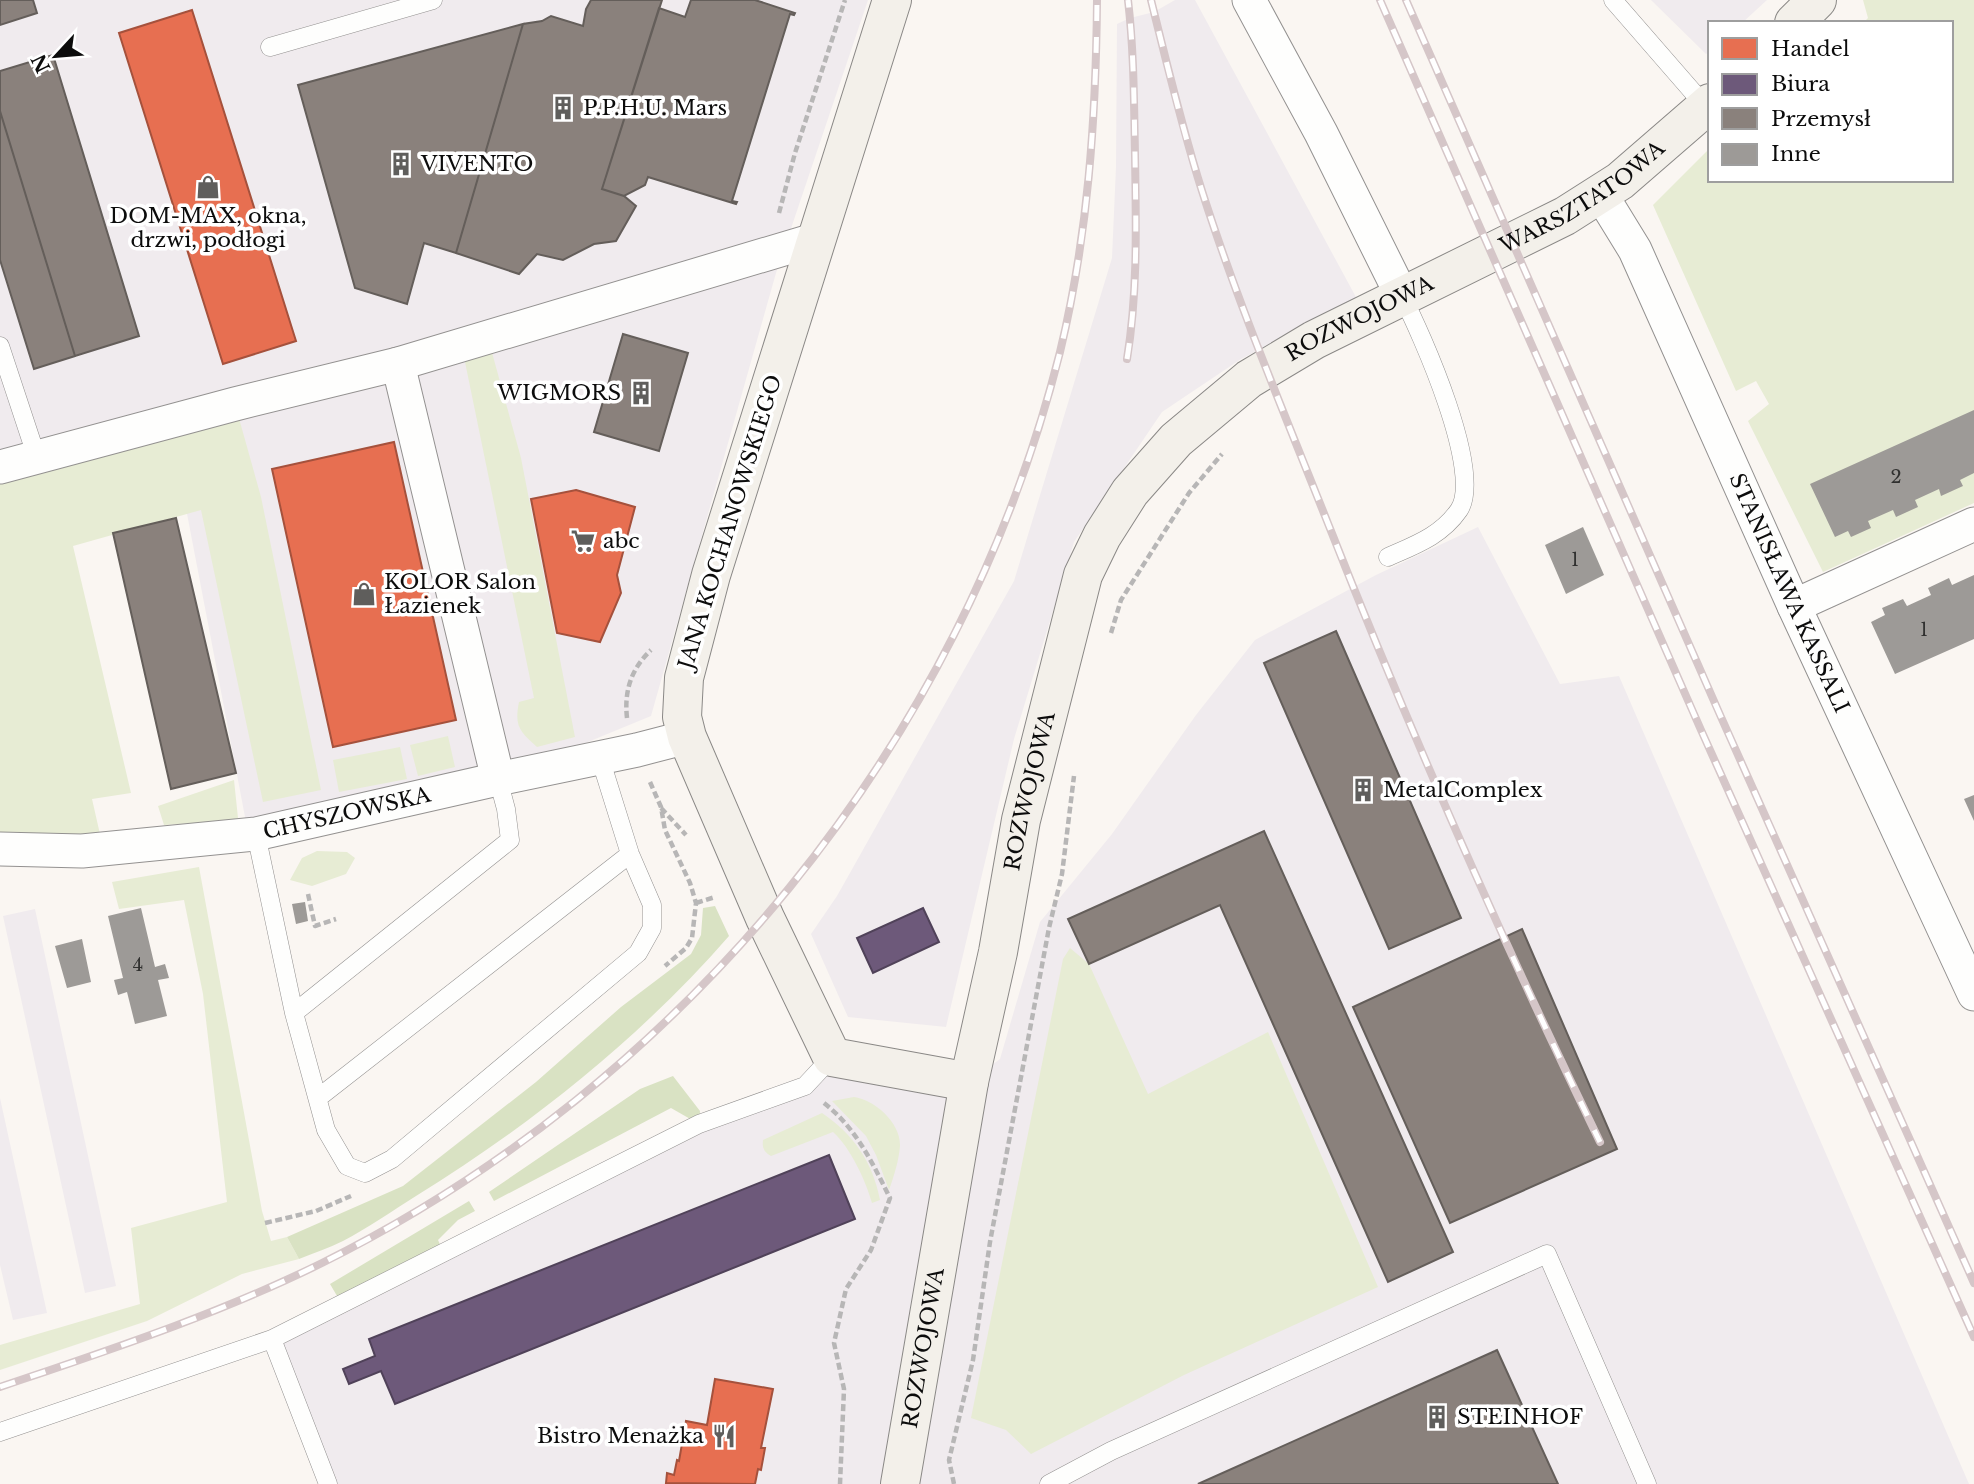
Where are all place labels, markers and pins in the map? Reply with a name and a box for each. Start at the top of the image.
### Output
building icon: P.P.H.U. Mars [549,94,577,122]
place label: P.P.H.U. Mars [583,95,727,121]
building icon: VIVENTO [387,150,415,178]
place label: VIVENTO [420,151,533,177]
shop icon: DOM-MAX, okna, drzwi, podłogi [194,173,222,201]
place label: DOM-MAX, okna, drzwi, podłogi [110,203,306,253]
building icon: WIGMORS [627,379,655,407]
place label: WIGMORS [496,380,621,406]
supermarket icon: abc [569,527,597,555]
place label: abc [603,528,640,554]
place label: KOLOR Salon Łazienek [384,569,536,619]
shop icon: KOLOR Salon Łazienek [350,580,378,608]
building icon: MetalComplex [1349,776,1377,804]
place label: MetalComplex [1383,777,1543,803]
building icon: STEINHOF [1423,1403,1451,1431]
place label: STEINHOF [1457,1404,1583,1430]
restaurant icon: Bistro Menażka [710,1422,738,1450]
place label: Bistro Menażka [537,1423,704,1449]

